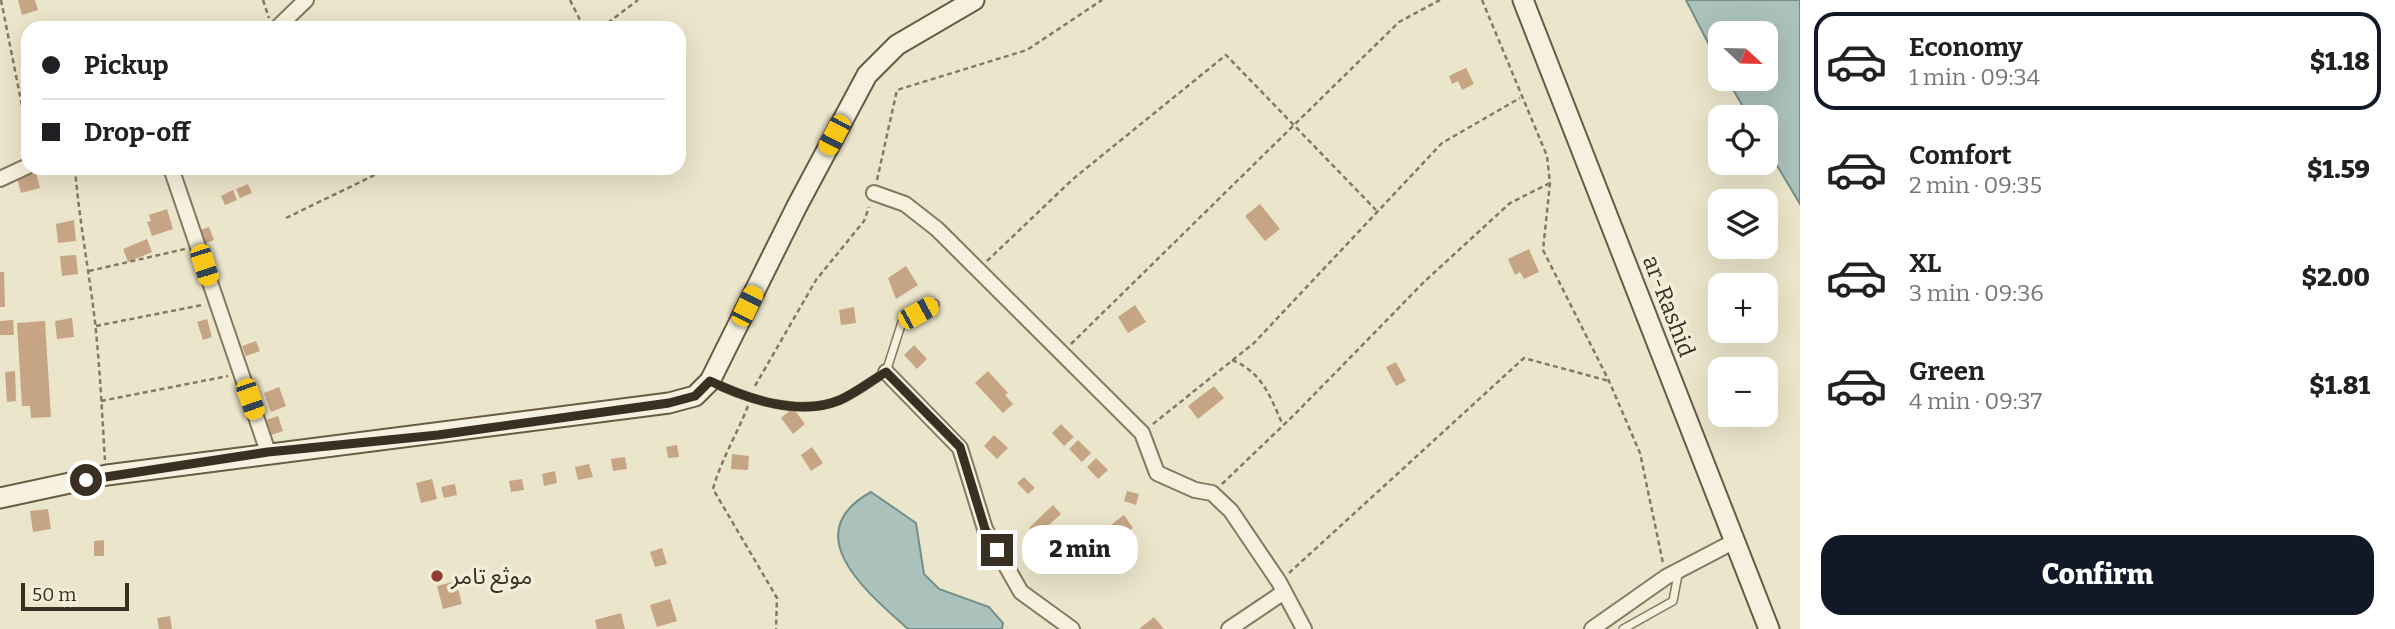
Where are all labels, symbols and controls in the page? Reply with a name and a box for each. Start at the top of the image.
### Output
north arrow [1708,21,1778,91]
map controls [1708,21,1778,427]
icon: car [1825,30,1888,93]
text: Economy [1909,32,2023,63]
text: $1.18 [2310,46,2370,77]
text: Pickup [84,50,169,81]
text: 1 min · 09:34 [1909,63,2040,91]
button: locate [1708,105,1778,175]
car [815,112,854,158]
text: Drop-off [84,117,190,148]
icon: car [1825,138,1888,201]
text: Comfort [1909,140,2012,171]
text: $1.59 [2307,154,2370,185]
text: 2 min · 09:35 [1909,171,2042,199]
button: layers [1708,189,1778,259]
car [188,242,221,288]
icon: car [1825,246,1888,309]
text: XL [1909,248,1941,279]
street label: ar-Rashid [1637,251,1701,361]
text: $2.00 [2301,262,2370,293]
button: + [1708,273,1778,343]
text: 3 min · 09:36 [1909,279,2044,307]
car [729,283,766,329]
car [895,294,942,332]
icon: car [1825,354,1888,417]
text: Green [1909,356,1985,387]
button: − [1708,357,1778,427]
text: $1.81 [2309,370,2370,401]
car [234,376,267,422]
text: 4 min · 09:37 [1909,387,2042,415]
route start [70,464,102,496]
callout: 2 min [1021,526,1137,574]
route end [981,534,1013,566]
text: 2 min [1049,535,1111,563]
button: Confirm [1821,535,2374,615]
place label: موثع تامر [450,562,532,593]
marker: موثع تامر [429,568,445,584]
scale bar [21,580,130,612]
text: 50 m [32,583,76,606]

